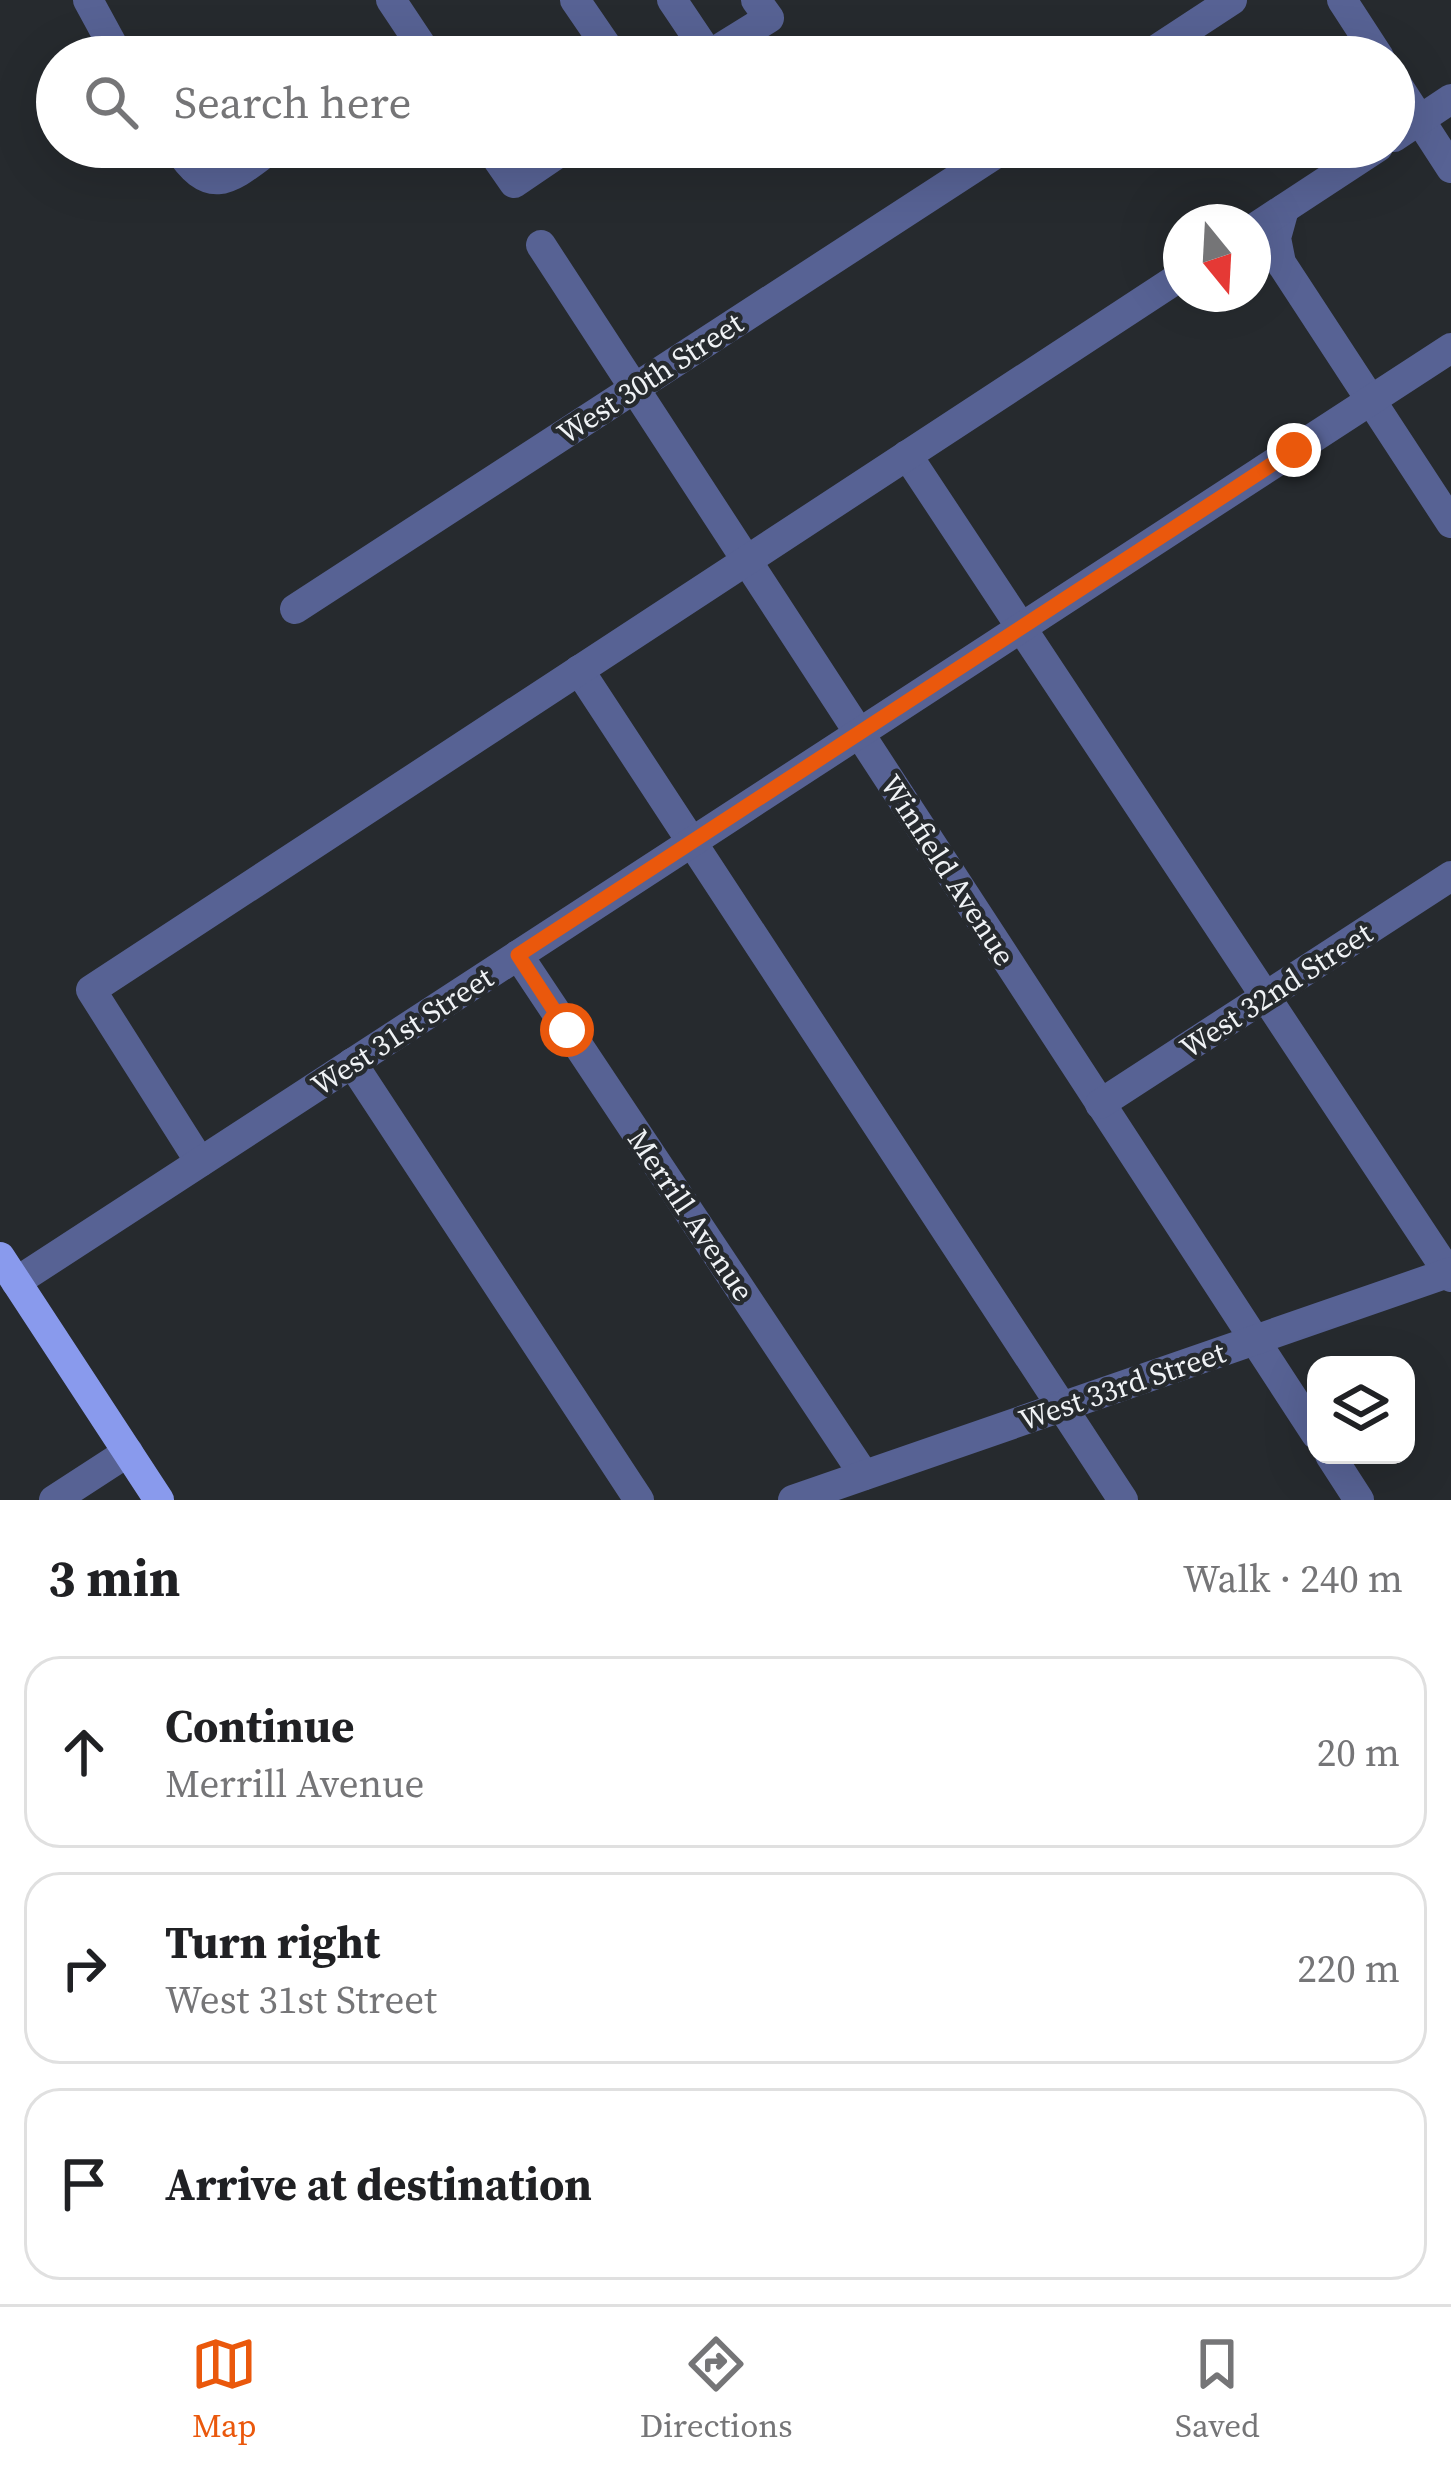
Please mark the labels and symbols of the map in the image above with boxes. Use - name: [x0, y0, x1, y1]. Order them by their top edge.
- north arrow: [1163, 204, 1271, 312]
- street label: West 30th Street: [549, 302, 751, 454]
- route end: [1267, 423, 1321, 477]
- street label: Winfield Avenue: [871, 767, 1025, 973]
- street label: West 32nd Street: [1172, 912, 1380, 1068]
- street label: West 31st Street: [303, 957, 501, 1105]
- route start: [540, 1003, 594, 1057]
- street label: Merrill Avenue: [618, 1121, 764, 1309]
- street label: West 33rd Street: [1013, 1331, 1231, 1441]

